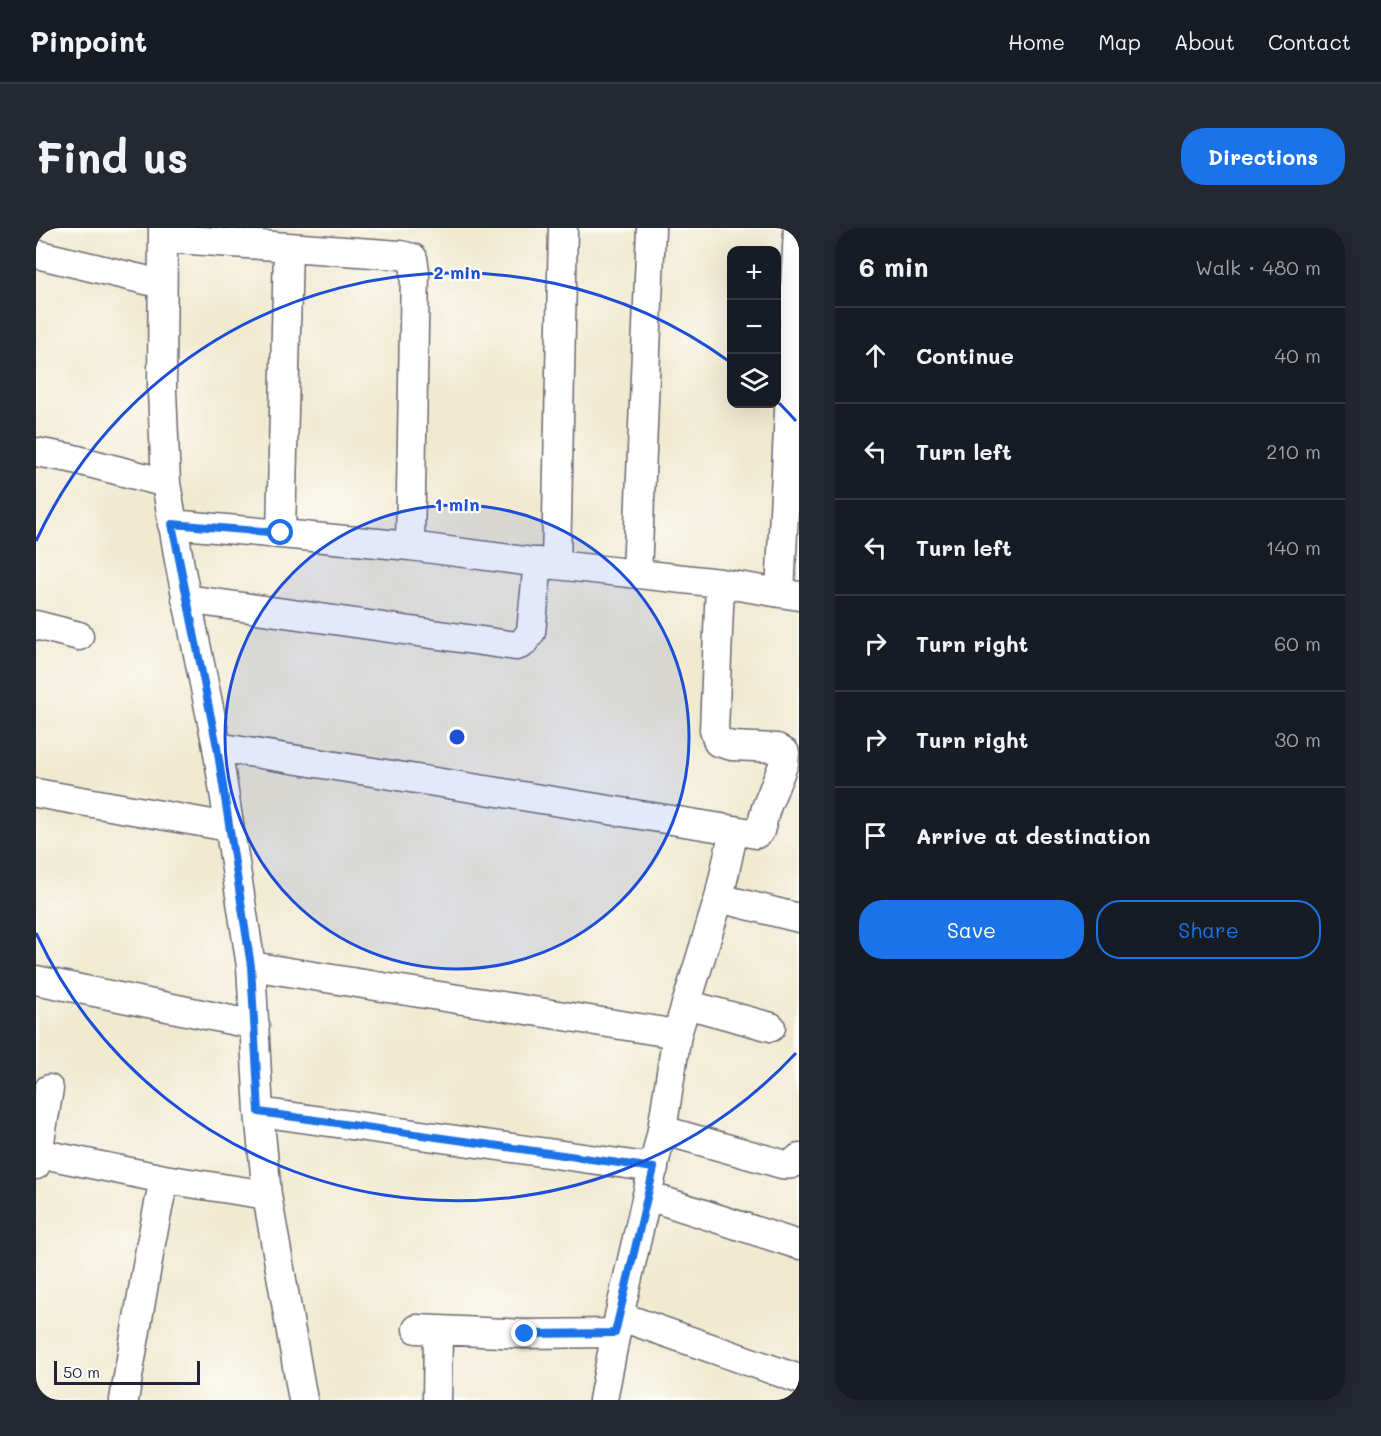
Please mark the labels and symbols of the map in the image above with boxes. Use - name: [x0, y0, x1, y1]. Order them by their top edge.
- text: 2 min: [433, 260, 481, 284]
- text: 1 min: [434, 492, 480, 516]
- route start: [267, 519, 293, 545]
- centre of rings: [447, 727, 467, 747]
- route end: [511, 1320, 537, 1346]
- scale bar: [54, 1358, 200, 1386]

